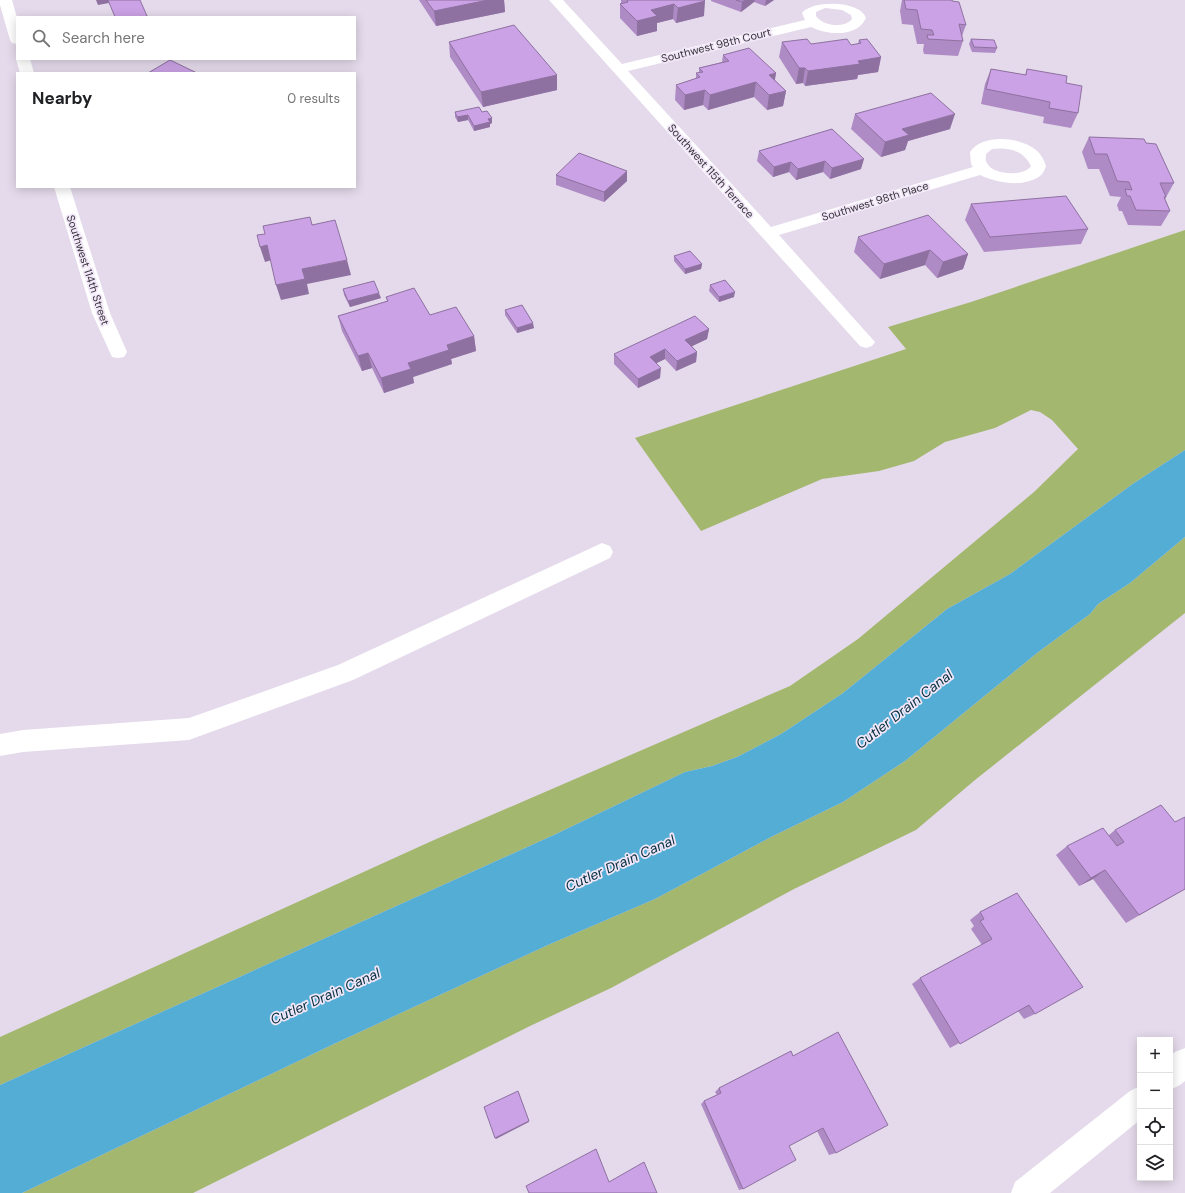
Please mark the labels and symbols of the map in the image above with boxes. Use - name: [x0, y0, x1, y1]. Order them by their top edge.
- street label: Southwest 98th Court: [660, 25, 772, 65]
- street label: Southwest 115th Terrace: [665, 121, 757, 221]
- street label: Southwest 98th Place: [820, 178, 930, 224]
- street label: Southwest 114th Street: [64, 213, 112, 327]
- water label: Cutler Drain Canal: [852, 665, 957, 753]
- water label: Cutler Drain Canal: [562, 830, 679, 895]
- water label: Cutler Drain Canal: [267, 963, 384, 1028]

